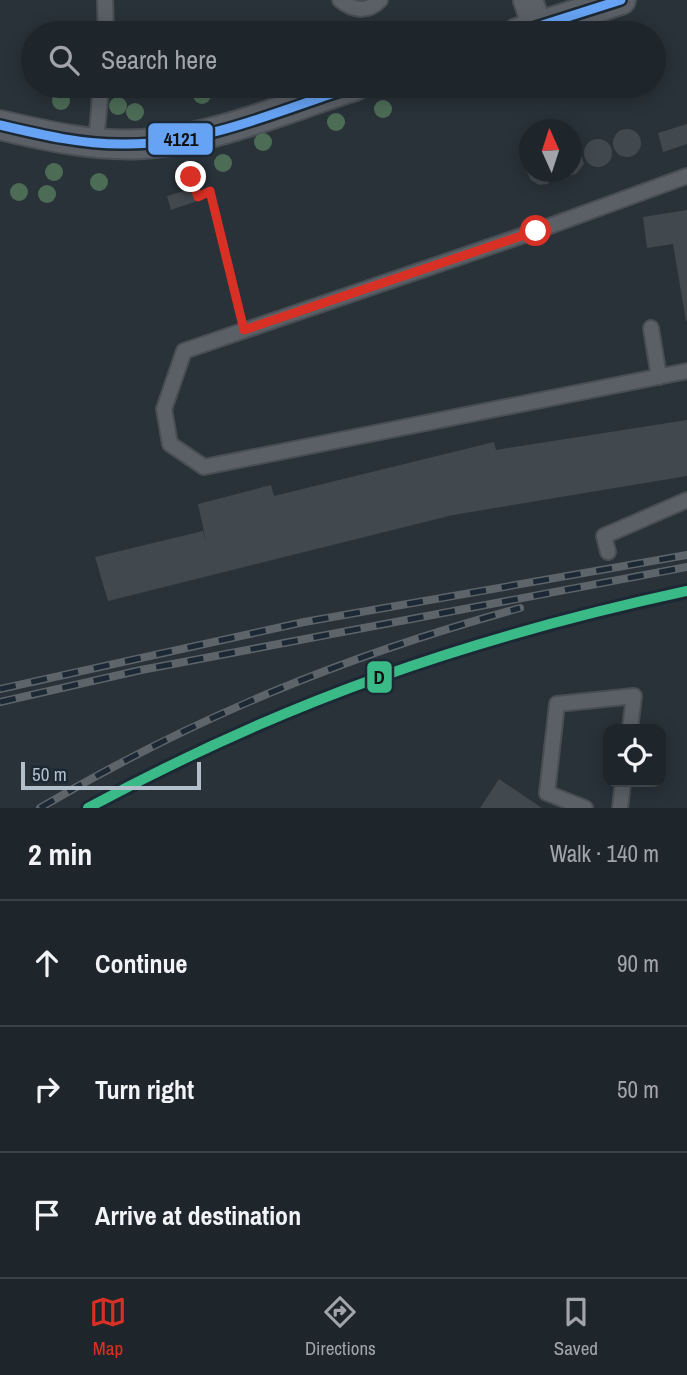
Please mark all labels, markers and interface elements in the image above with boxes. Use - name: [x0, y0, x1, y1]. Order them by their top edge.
- search box: [21, 21, 666, 98]
- icon: search: [45, 41, 83, 79]
- text: Search here: [101, 42, 217, 77]
- north arrow: [519, 119, 582, 182]
- line badge: 4121: [147, 122, 214, 156]
- text: 4121: [164, 126, 199, 152]
- route end: [175, 161, 206, 192]
- route start: [520, 215, 551, 246]
- line badge: D: [366, 660, 393, 694]
- text: D: [373, 664, 385, 690]
- map controls: [603, 724, 666, 787]
- button: locate: [603, 724, 666, 787]
- scale bar: [21, 759, 201, 791]
- text: 50 m: [32, 761, 67, 787]
- text: 2 min: [28, 834, 92, 874]
- text: Walk · 140 m: [550, 838, 659, 869]
- icon: ahead: [28, 944, 66, 982]
- text: Continue: [95, 946, 187, 981]
- text: 90 m: [617, 948, 659, 979]
- icon: right: [28, 1070, 66, 1108]
- text: Turn right: [95, 1072, 194, 1107]
- text: 50 m: [617, 1074, 659, 1105]
- icon: arrive: [28, 1196, 66, 1234]
- text: Arrive at destination: [95, 1198, 301, 1233]
- tab: Map: [89, 1293, 127, 1361]
- tab: Directions: [305, 1293, 376, 1361]
- tab: Saved: [554, 1293, 598, 1361]

